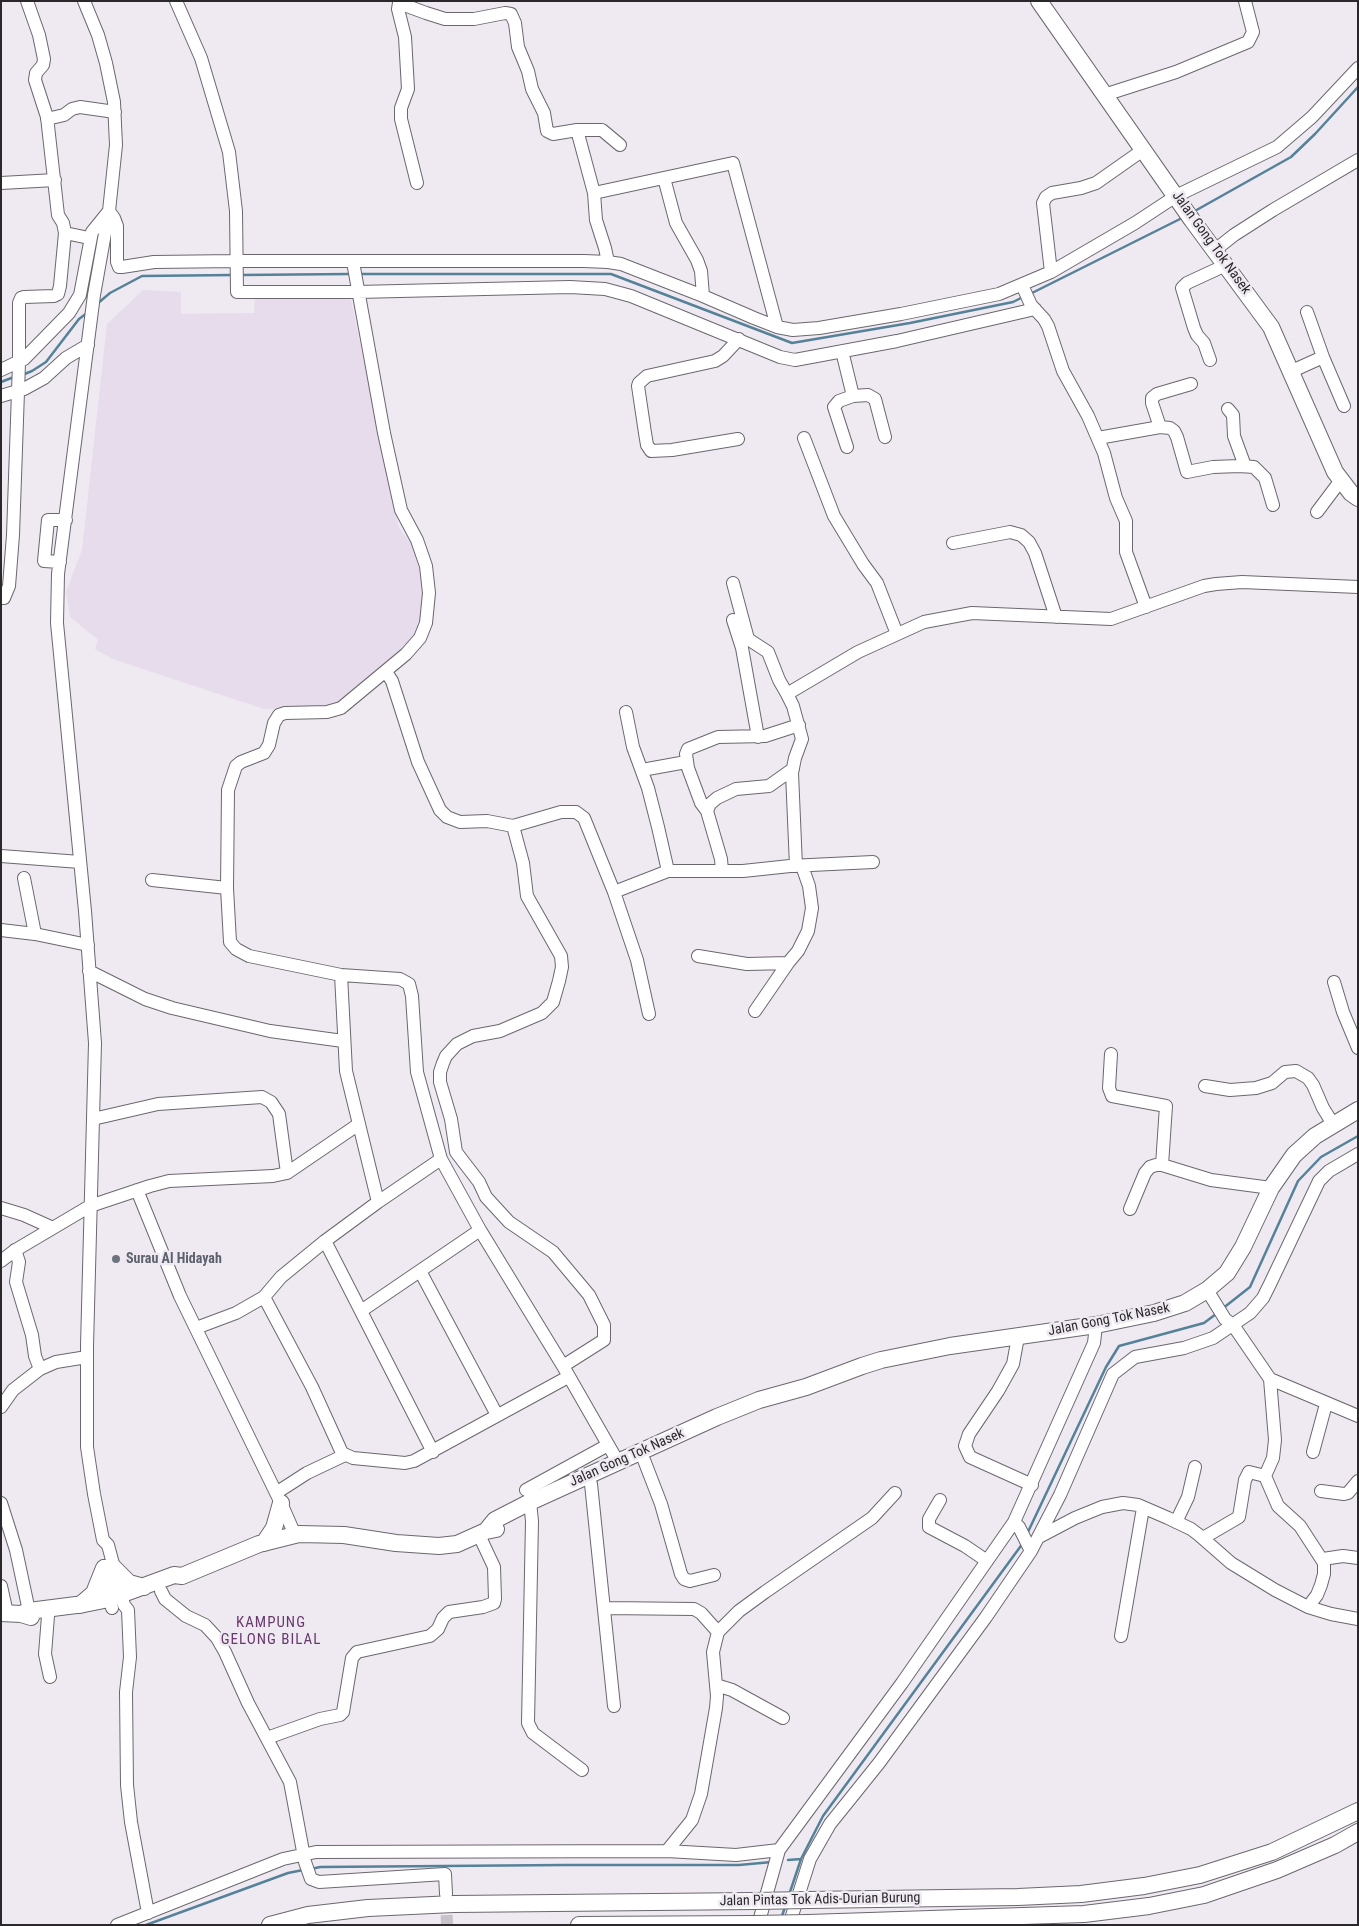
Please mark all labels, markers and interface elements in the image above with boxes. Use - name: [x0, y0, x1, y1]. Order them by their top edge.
- street label: Jalan Gong Tok Nasek: [1168, 188, 1254, 298]
- place label: Surau Al Hidayah: [126, 1251, 222, 1267]
- marker: Surau Al Hidayah: [110, 1253, 122, 1265]
- street label: Jalan Gong Tok Nasek: [1047, 1300, 1171, 1340]
- street label: Jalan Gong Tok Nasek: [567, 1425, 687, 1491]
- district label: KAMPUNG GELONG BILAL: [219, 1614, 323, 1649]
- street label: Jalan Pintas Tok Adis-Durian Burung: [719, 1890, 921, 1910]

